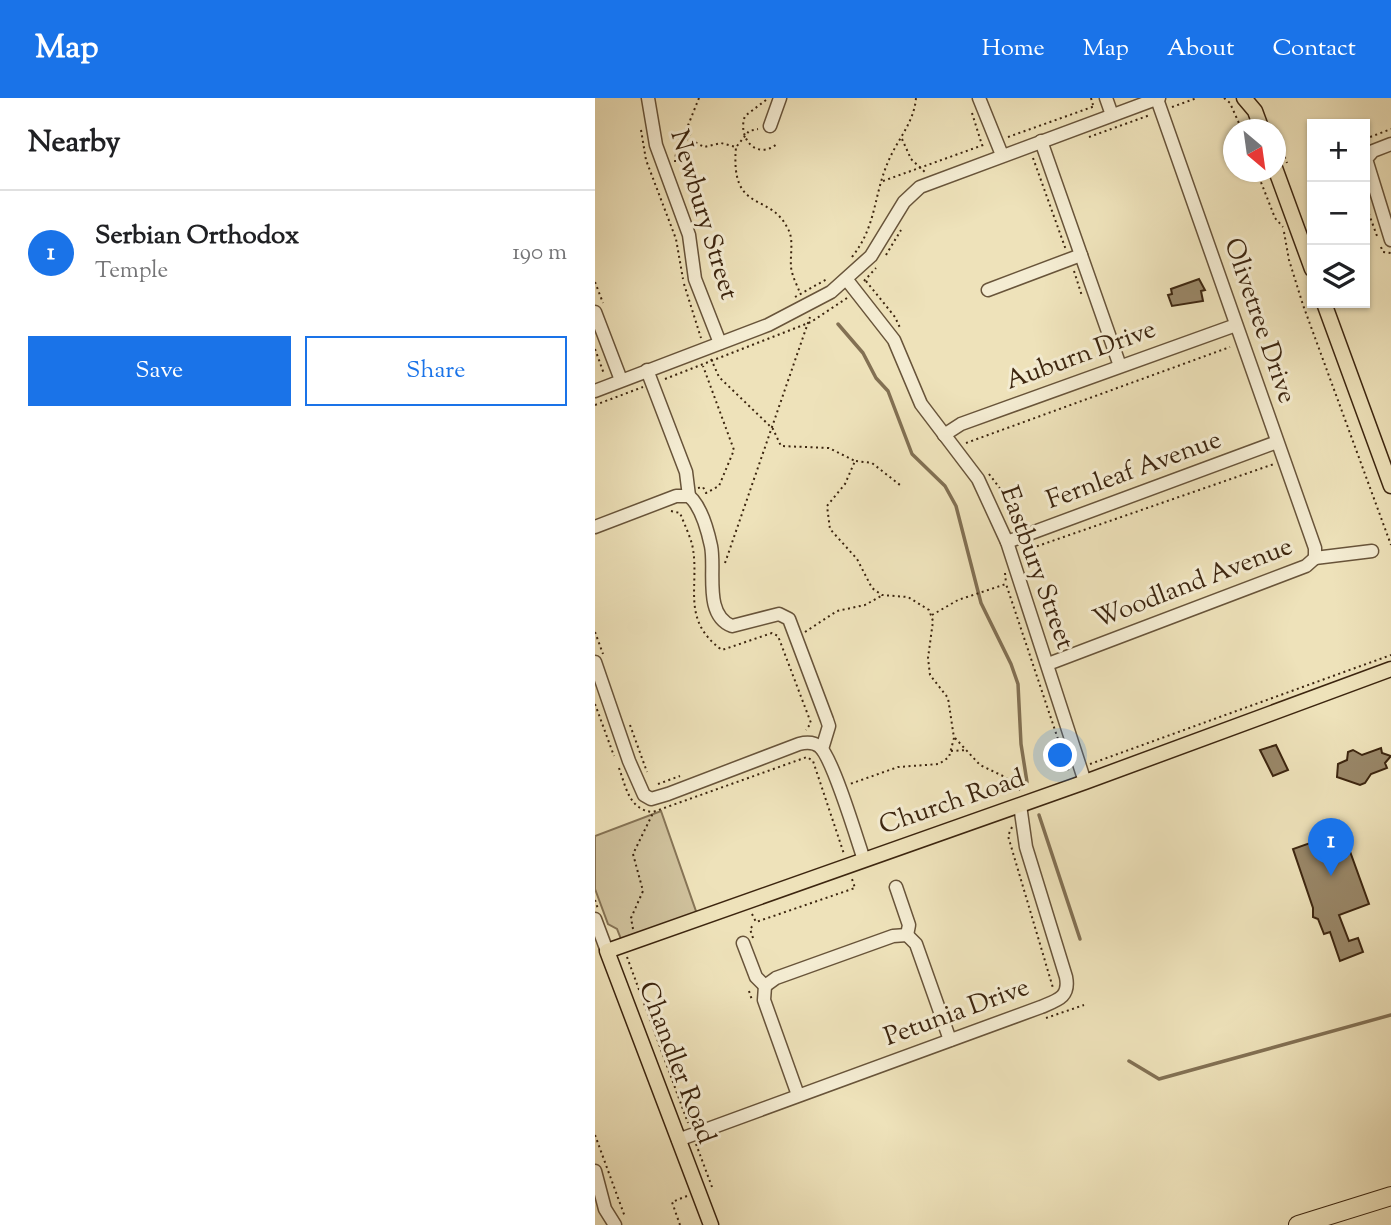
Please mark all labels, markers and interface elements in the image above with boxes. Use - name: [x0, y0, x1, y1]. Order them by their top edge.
- text: Map: [35, 25, 99, 73]
- text: Home: [982, 32, 1045, 66]
- text: Map: [1083, 32, 1129, 66]
- text: About: [1167, 32, 1234, 66]
- text: Contact: [1272, 32, 1356, 66]
- north arrow: [1223, 119, 1286, 182]
- map controls: [1307, 119, 1370, 308]
- button: +: [1307, 119, 1370, 182]
- text: Nearby: [28, 122, 120, 165]
- street label: Newbury Street: [660, 125, 746, 305]
- button: −: [1307, 182, 1370, 245]
- text: Serbian Orthodox: [95, 218, 299, 255]
- street label: Olivetree Drive: [1213, 233, 1305, 409]
- text: 1: [47, 237, 55, 270]
- text: 190 m: [512, 237, 567, 270]
- button: layers: [1307, 245, 1370, 308]
- text: Temple: [95, 255, 168, 288]
- street label: Auburn Drive: [1001, 312, 1161, 400]
- button: Save: [28, 336, 291, 406]
- button: Share: [305, 336, 567, 406]
- street label: Fernleaf Avenue: [1041, 422, 1227, 520]
- street label: Eastbury Street: [989, 481, 1083, 655]
- street label: Woodland Avenue: [1088, 529, 1298, 639]
- your location: [1043, 738, 1077, 772]
- street label: Church Road: [874, 761, 1030, 845]
- pin: 1: [1308, 818, 1354, 876]
- street label: Petunia Drive: [879, 970, 1035, 1056]
- street label: Chandler Road: [628, 977, 724, 1150]

